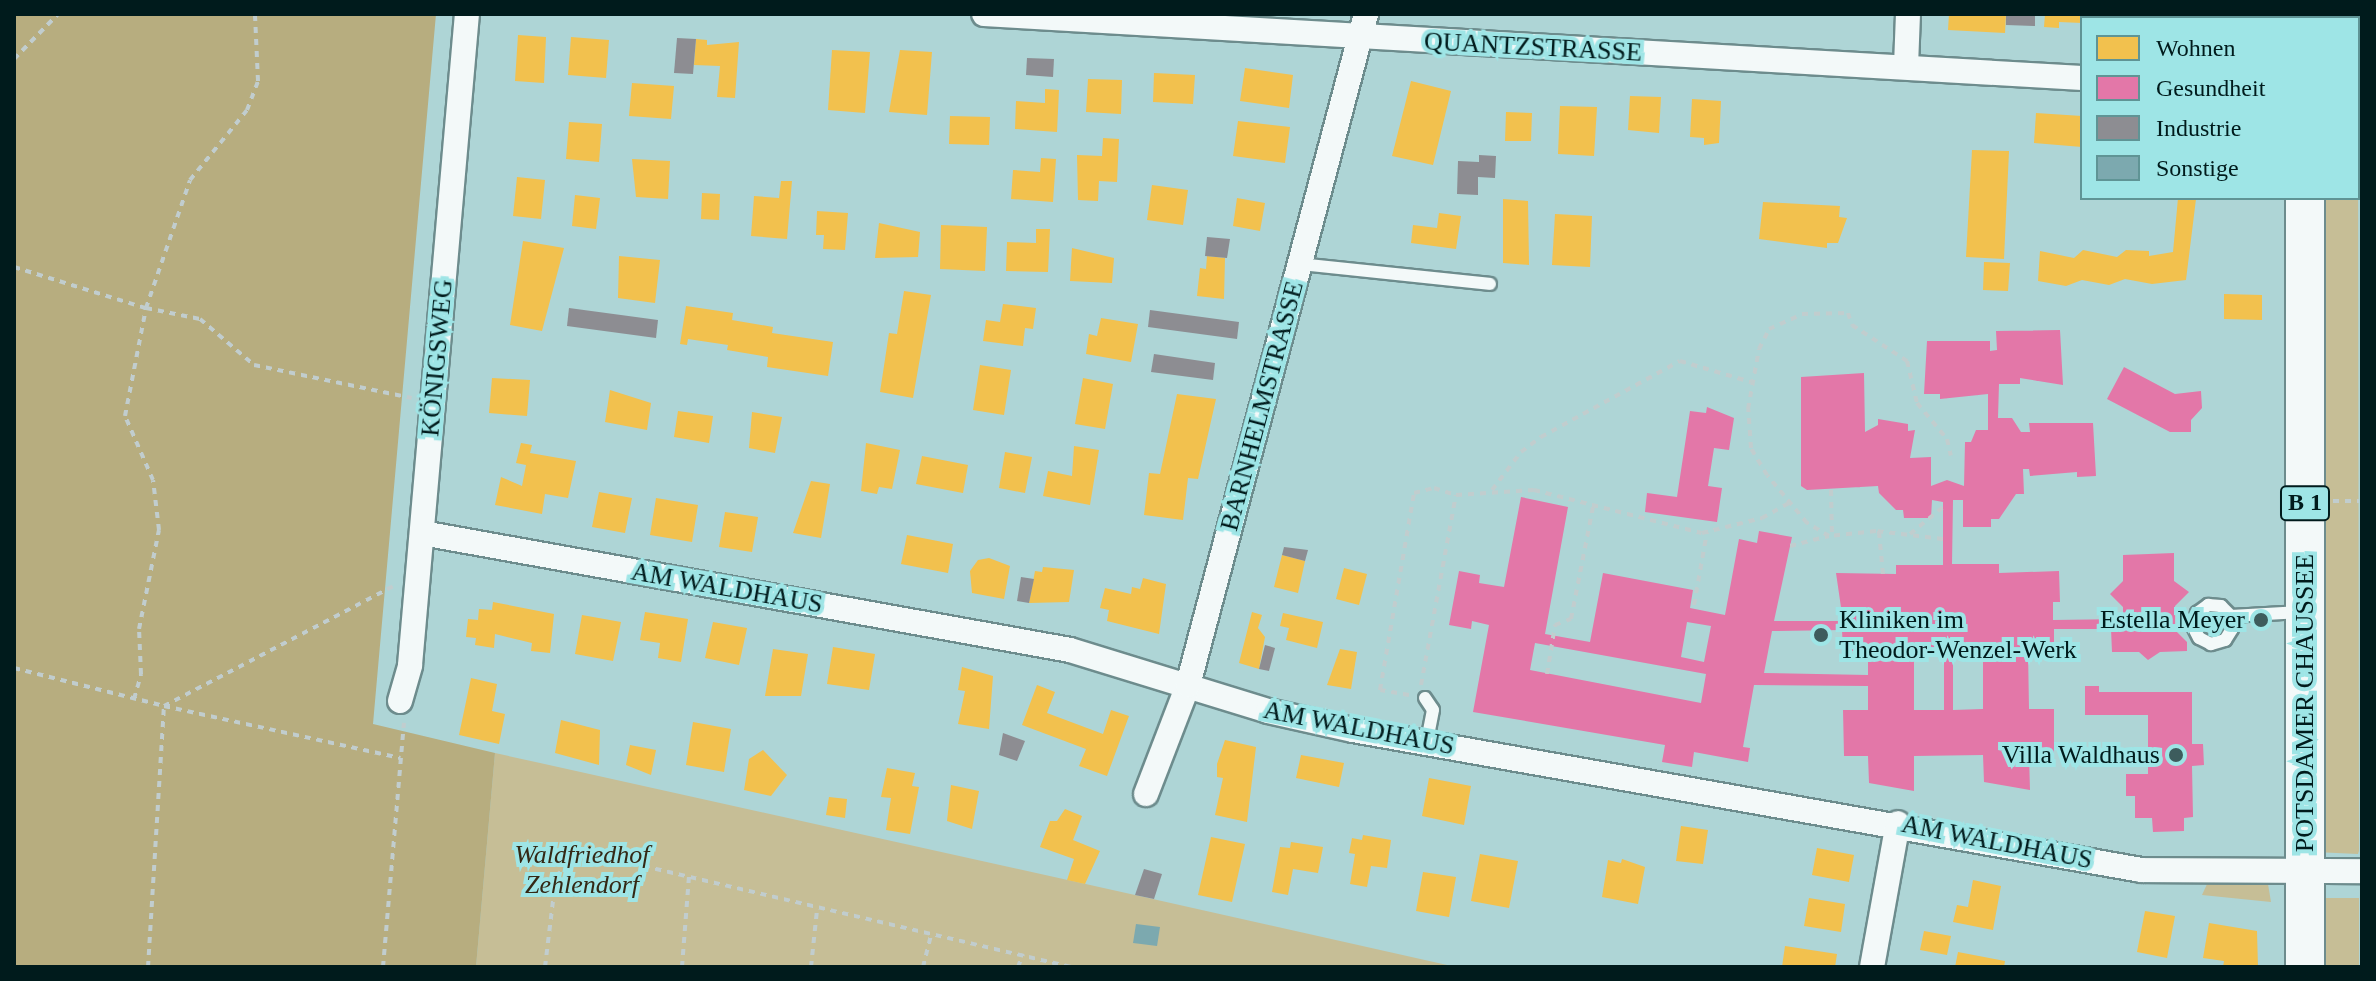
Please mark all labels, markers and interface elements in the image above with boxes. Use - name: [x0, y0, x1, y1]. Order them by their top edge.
- legend: [2080, 16, 2360, 200]
- street label: QUANTZSTRASSE: [1423, 26, 1643, 68]
- text: Wohnen: [2156, 35, 2235, 61]
- text: Gesundheit: [2156, 75, 2265, 101]
- text: Industrie: [2156, 115, 2241, 141]
- text: Sonstige: [2156, 155, 2239, 181]
- street label: KÖNIGSWEG: [415, 278, 459, 438]
- street label: BARNHELMSTRASSE: [1214, 278, 1310, 534]
- road number: B 1: [2279, 483, 2331, 523]
- street label: POTSDAMER CHAUSSEE: [2289, 554, 2321, 852]
- street label: AM WALDHAUS: [629, 556, 825, 620]
- place label: Kliniken im Theodor-Wenzel-Werk: [1839, 604, 2077, 666]
- place label: Estella Meyer: [2100, 604, 2245, 636]
- marker: Estella Meyer: [2252, 611, 2270, 629]
- marker: Kliniken im Theodor-Wenzel-Werk: [1810, 624, 1832, 646]
- street label: AM WALDHAUS: [1261, 694, 1457, 762]
- place label: Villa Waldhaus: [2001, 739, 2160, 771]
- marker: Villa Waldhaus: [2167, 746, 2185, 764]
- street label: AM WALDHAUS: [1899, 808, 2095, 876]
- park label: Waldfriedhof Zehlendorf: [515, 839, 649, 900]

